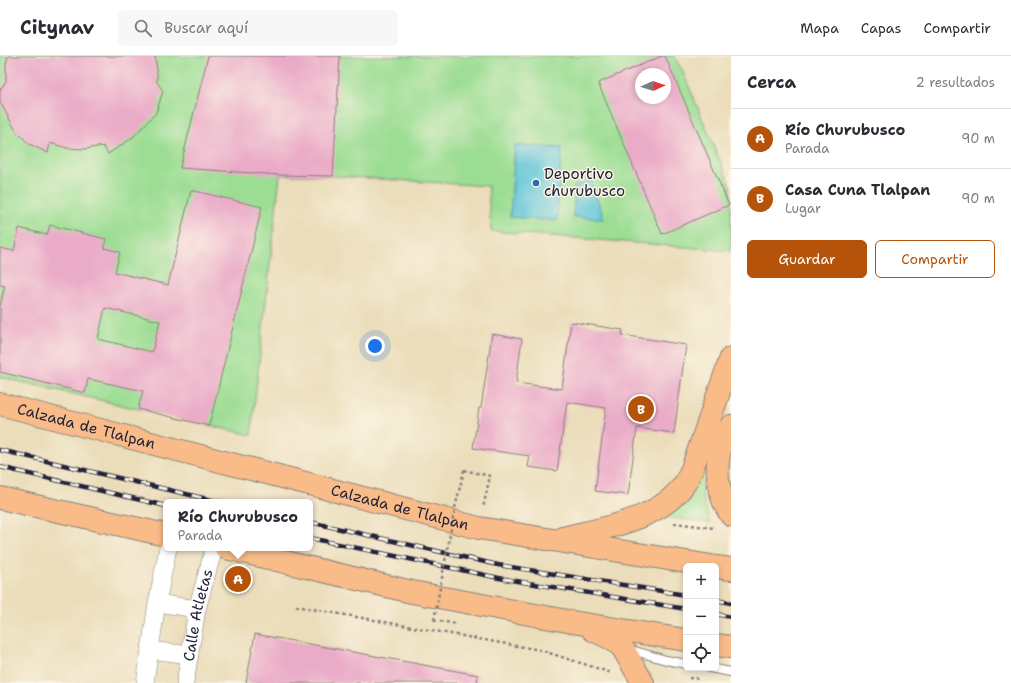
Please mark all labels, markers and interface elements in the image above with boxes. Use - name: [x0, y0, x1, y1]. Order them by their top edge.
- search box: [118, 10, 398, 46]
- text: Citynav: [20, 15, 94, 40]
- icon: search: [132, 17, 154, 39]
- text: Buscar aquí: [164, 18, 248, 38]
- text: Mapa: [800, 19, 839, 37]
- text: Capas: [861, 19, 902, 37]
- text: Compartir: [924, 19, 991, 37]
- north arrow: [635, 68, 671, 104]
- text: Cerca: [747, 71, 796, 93]
- text: 2 resultados: [916, 74, 995, 91]
- text: Río Churubusco: [785, 120, 905, 140]
- text: A: [755, 130, 765, 147]
- text: 90 m: [961, 130, 995, 147]
- text: Parada: [785, 140, 829, 157]
- place label: Deportivo churubusco: [544, 164, 625, 201]
- marker: Deportivo churubusco: [531, 178, 541, 188]
- text: Casa Cuna Tlalpan: [785, 180, 930, 200]
- text: B: [756, 190, 764, 207]
- text: 90 m: [961, 190, 995, 207]
- text: Lugar: [785, 200, 821, 217]
- button: Guardar: [747, 240, 867, 278]
- button: Compartir: [875, 240, 995, 278]
- your location: [365, 336, 385, 356]
- pin: B: [628, 394, 654, 424]
- street label: Calzada de Tlalpan: [15, 399, 157, 454]
- street label: Calzada de Tlalpan: [329, 480, 471, 535]
- popup: [163, 499, 313, 551]
- text: Río Churubusco: [178, 507, 298, 527]
- text: Parada: [178, 527, 222, 544]
- map controls: [683, 563, 719, 671]
- button: +: [683, 563, 719, 599]
- pin: A: [225, 564, 251, 594]
- street label: Calle Atletas: [179, 567, 218, 663]
- button: −: [683, 599, 719, 635]
- button: locate: [683, 635, 719, 671]

